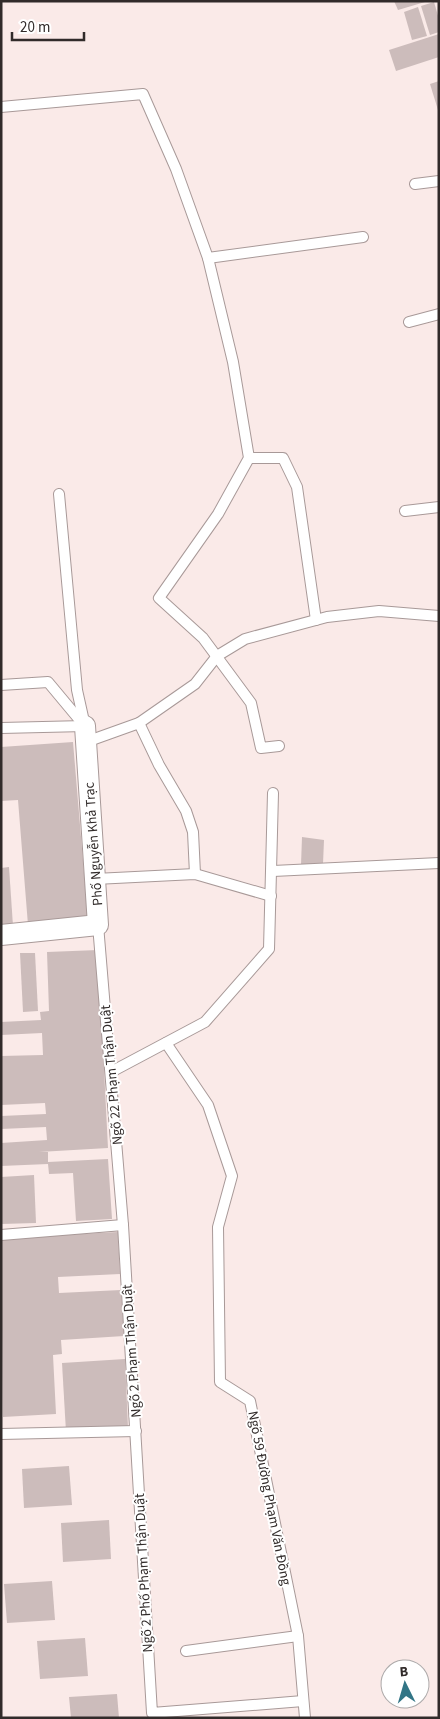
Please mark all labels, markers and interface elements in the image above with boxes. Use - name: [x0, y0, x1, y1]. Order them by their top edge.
- scale bar: [12, 10, 85, 42]
- text: 20 m: [20, 17, 50, 38]
- street label: Phố Nguyễn Khả Trạc: [80, 781, 108, 906]
- street label: Ngõ 22 Phạm Thận Duật: [96, 1004, 128, 1146]
- street label: Ngõ 2 Phạm Thận Duật: [117, 1283, 147, 1418]
- street label: Ngõ 59 Đường Phạm Văn Đồng: [242, 1409, 296, 1587]
- street label: Ngõ 2 Phố Phạm Thận Duật: [130, 1493, 158, 1653]
- north arrow: [380, 1659, 430, 1709]
- text: B: [399, 1662, 410, 1682]

